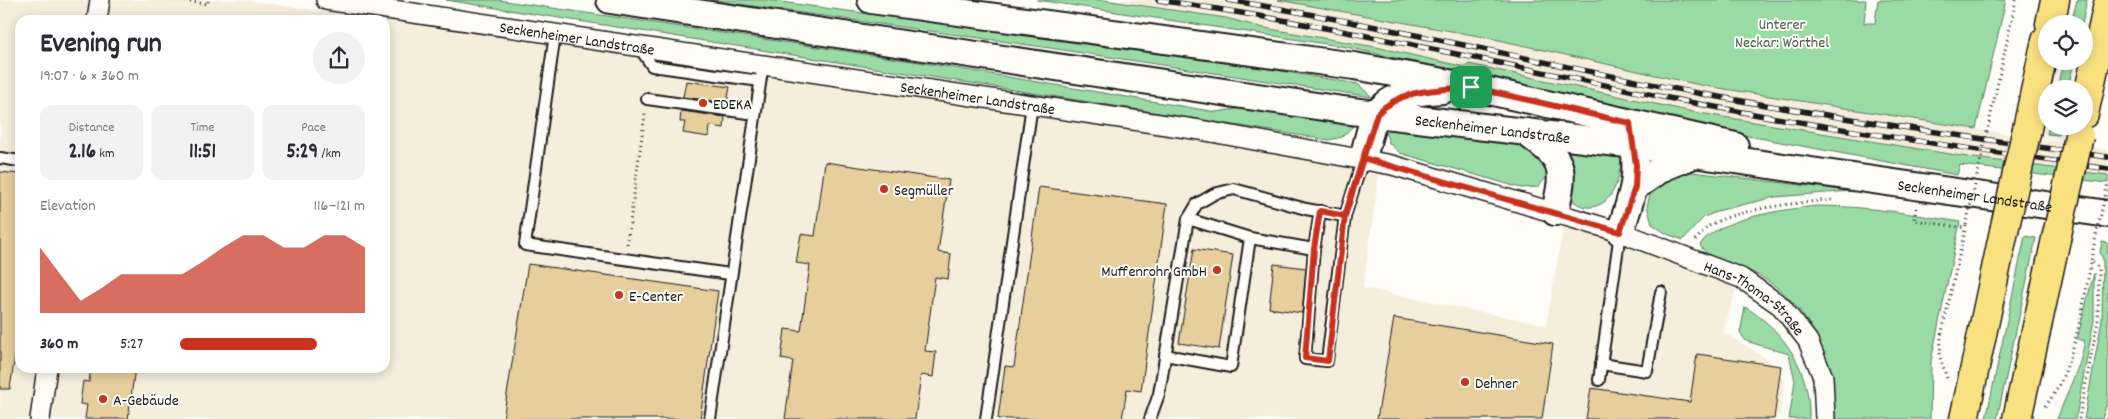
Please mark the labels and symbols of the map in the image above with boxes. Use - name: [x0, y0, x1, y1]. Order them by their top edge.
- park label: Unterer Neckar: Wörthel: [1735, 14, 1829, 55]
- street label: Seckenheimer Landstraße: [498, 17, 656, 63]
- pin: [1450, 66, 1492, 108]
- street label: Seckenheimer Landstraße: [898, 77, 1056, 122]
- place label: EDEKA: [713, 94, 752, 117]
- marker: EDEKA: [697, 97, 709, 109]
- street label: Seckenheimer Landstraße: [1413, 110, 1571, 151]
- street label: Seckenheimer Landstraße: [1896, 175, 2054, 220]
- place label: Segmüller: [894, 180, 954, 203]
- marker: Segmüller: [878, 183, 890, 195]
- street label: Hans-Thoma-Straße: [1700, 256, 1809, 341]
- place label: Muffenrohr GmbH: [1101, 261, 1207, 284]
- marker: Muffenrohr GmbH: [1211, 264, 1223, 276]
- place label: E-Center: [629, 286, 683, 309]
- marker: E-Center: [613, 289, 625, 301]
- place label: Dehner: [1475, 373, 1518, 396]
- marker: Dehner: [1459, 376, 1471, 388]
- place label: A-Gebäude: [113, 390, 179, 413]
- marker: A-Gebäude: [97, 393, 109, 405]

